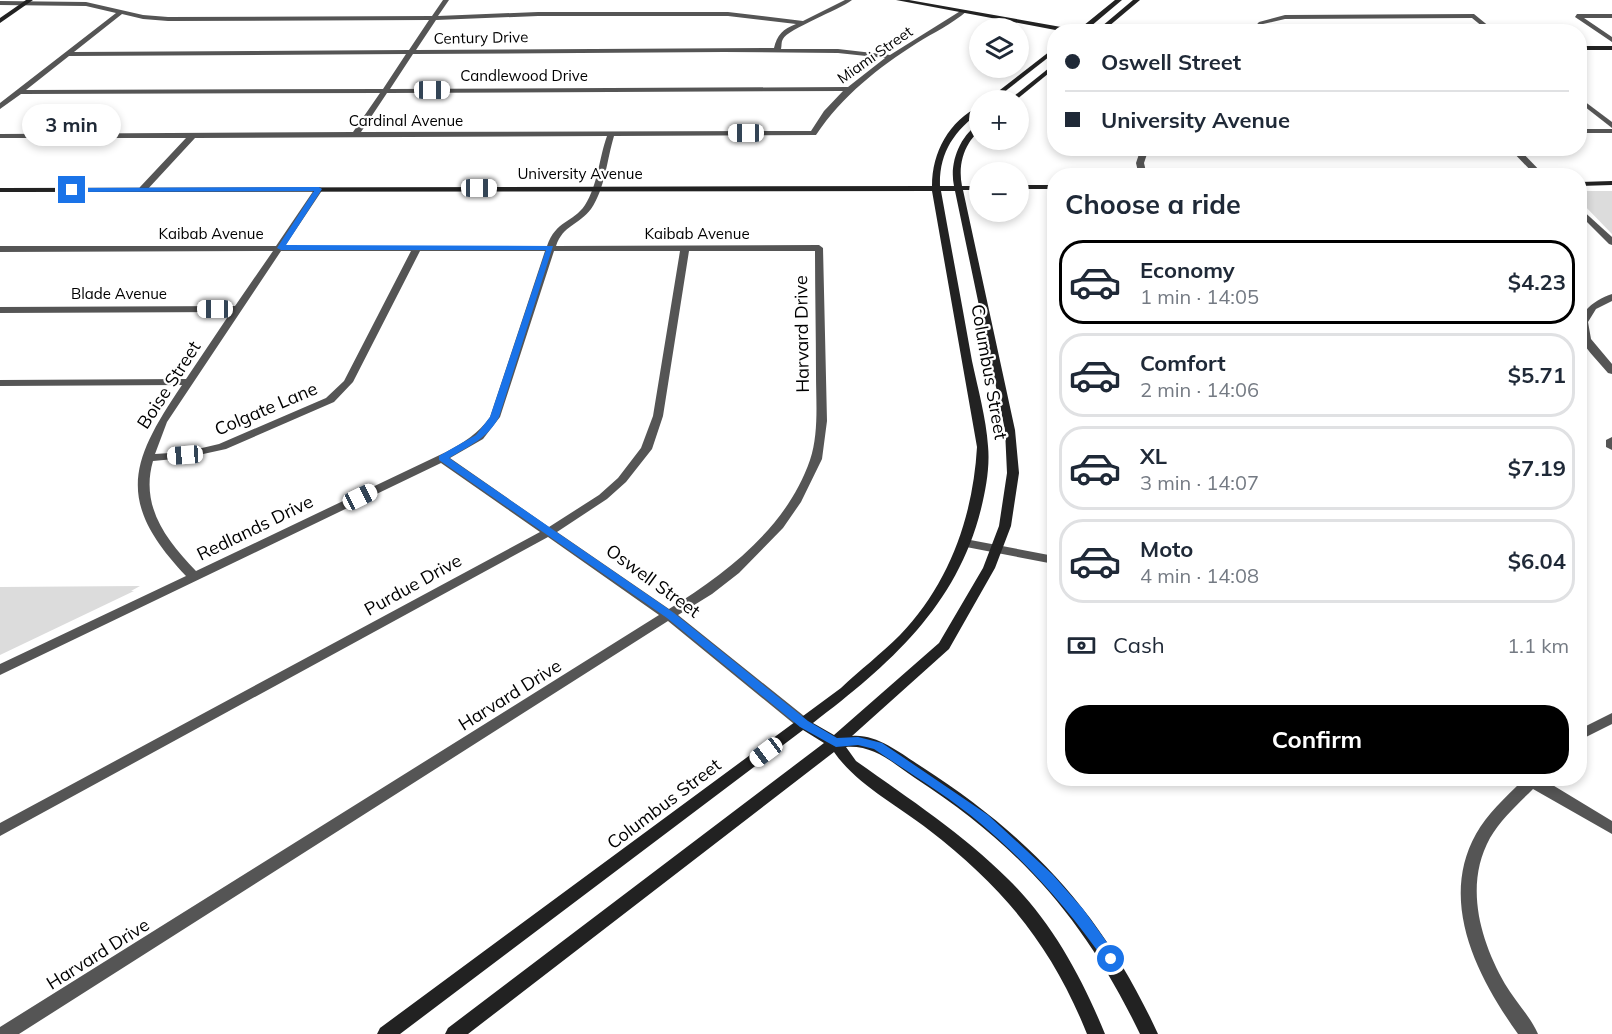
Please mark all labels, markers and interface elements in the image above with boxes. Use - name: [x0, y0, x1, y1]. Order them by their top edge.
- map controls: [969, 18, 1029, 222]
- button: layers: [969, 18, 1029, 78]
- street label: Miami Street: [833, 22, 916, 87]
- street label: Century Drive: [434, 27, 528, 48]
- text: Oswell Street: [1101, 48, 1241, 76]
- street label: Candlewood Drive: [460, 66, 588, 85]
- car: [414, 81, 450, 99]
- button: +: [969, 90, 1029, 150]
- callout: 3 min: [22, 103, 122, 145]
- text: University Avenue: [1101, 106, 1290, 134]
- street label: Cardinal Avenue: [349, 111, 463, 130]
- text: 3 min: [45, 112, 98, 137]
- car: [728, 124, 764, 142]
- button: −: [969, 162, 1029, 222]
- street label: University Avenue: [517, 164, 643, 183]
- route end: [58, 176, 85, 203]
- car: [461, 179, 497, 197]
- text: Choose a ride: [1065, 187, 1241, 221]
- street label: Kaibab Avenue: [158, 224, 264, 243]
- street label: Kaibab Avenue: [644, 224, 750, 243]
- icon: car: [1068, 255, 1122, 309]
- text: Economy: [1140, 256, 1235, 284]
- text: $4.23: [1508, 268, 1566, 296]
- street label: Harvard Drive: [789, 275, 814, 393]
- street label: Blade Avenue: [71, 284, 167, 303]
- text: 1 min · 14:05: [1140, 284, 1259, 309]
- car: [197, 300, 233, 318]
- street label: Columbus Street: [966, 302, 1013, 441]
- street label: Boise Street: [132, 337, 205, 433]
- icon: car: [1068, 348, 1122, 402]
- text: Comfort: [1140, 349, 1226, 377]
- text: $5.71: [1508, 361, 1566, 389]
- street label: Colgate Lane: [211, 377, 321, 441]
- text: 2 min · 14:06: [1140, 377, 1259, 402]
- icon: car: [1068, 441, 1122, 495]
- text: XL: [1140, 442, 1167, 470]
- car: [166, 445, 204, 465]
- text: $7.19: [1508, 454, 1566, 482]
- text: 3 min · 14:07: [1140, 470, 1259, 495]
- car: [340, 481, 380, 513]
- street label: Redlands Drive: [193, 490, 317, 566]
- icon: car: [1068, 534, 1122, 588]
- text: Moto: [1140, 535, 1193, 563]
- street label: Oswell Street: [602, 539, 705, 623]
- text: $6.04: [1508, 547, 1566, 575]
- street label: Purdue Drive: [360, 548, 465, 621]
- text: 4 min · 14:08: [1140, 563, 1259, 588]
- icon: cash: [1065, 629, 1098, 662]
- text: Cash: [1113, 631, 1165, 659]
- text: 1.1 km: [1507, 633, 1569, 658]
- street label: Harvard Drive: [454, 654, 566, 735]
- button: Confirm: [1065, 705, 1569, 774]
- car: [746, 734, 786, 770]
- street label: Columbus Street: [602, 753, 725, 854]
- street label: Harvard Drive: [42, 913, 154, 994]
- route start: [1097, 945, 1124, 972]

